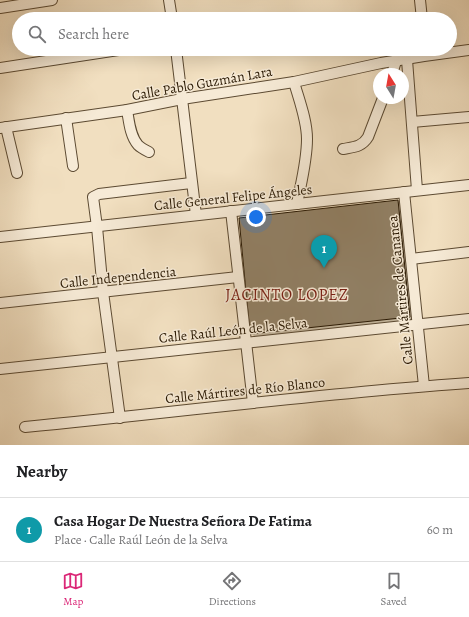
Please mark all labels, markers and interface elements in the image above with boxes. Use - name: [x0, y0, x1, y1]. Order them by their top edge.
- search box: [12, 12, 457, 56]
- icon: search: [26, 23, 48, 45]
- text: Search here: [58, 24, 129, 44]
- street label: Calle Pablo Guzmán Lara: [130, 62, 274, 105]
- north arrow: [373, 68, 409, 104]
- street label: Calle General Felipe Ángeles: [153, 180, 313, 215]
- your location: [246, 207, 266, 227]
- street label: Calle Mártires de Cananea: [383, 214, 418, 365]
- pin: 1: [311, 235, 337, 268]
- street label: Calle Independencia: [59, 262, 178, 293]
- district label: JACINTO LOPEZ: [225, 284, 349, 306]
- street label: Calle Raúl León de la Selva: [158, 313, 309, 348]
- street label: Calle Mártires de Río Blanco: [164, 373, 326, 408]
- text: Nearby: [16, 460, 67, 483]
- text: Casa Hogar De Nuestra Señora De Fatima: [54, 511, 312, 531]
- text: 1: [27, 521, 31, 538]
- text: 60 m: [427, 521, 453, 538]
- text: Place · Calle Raúl León de la Selva: [54, 531, 228, 548]
- tab: Map: [62, 570, 84, 609]
- tab: Directions: [209, 570, 256, 609]
- tab: Saved: [381, 570, 407, 609]

